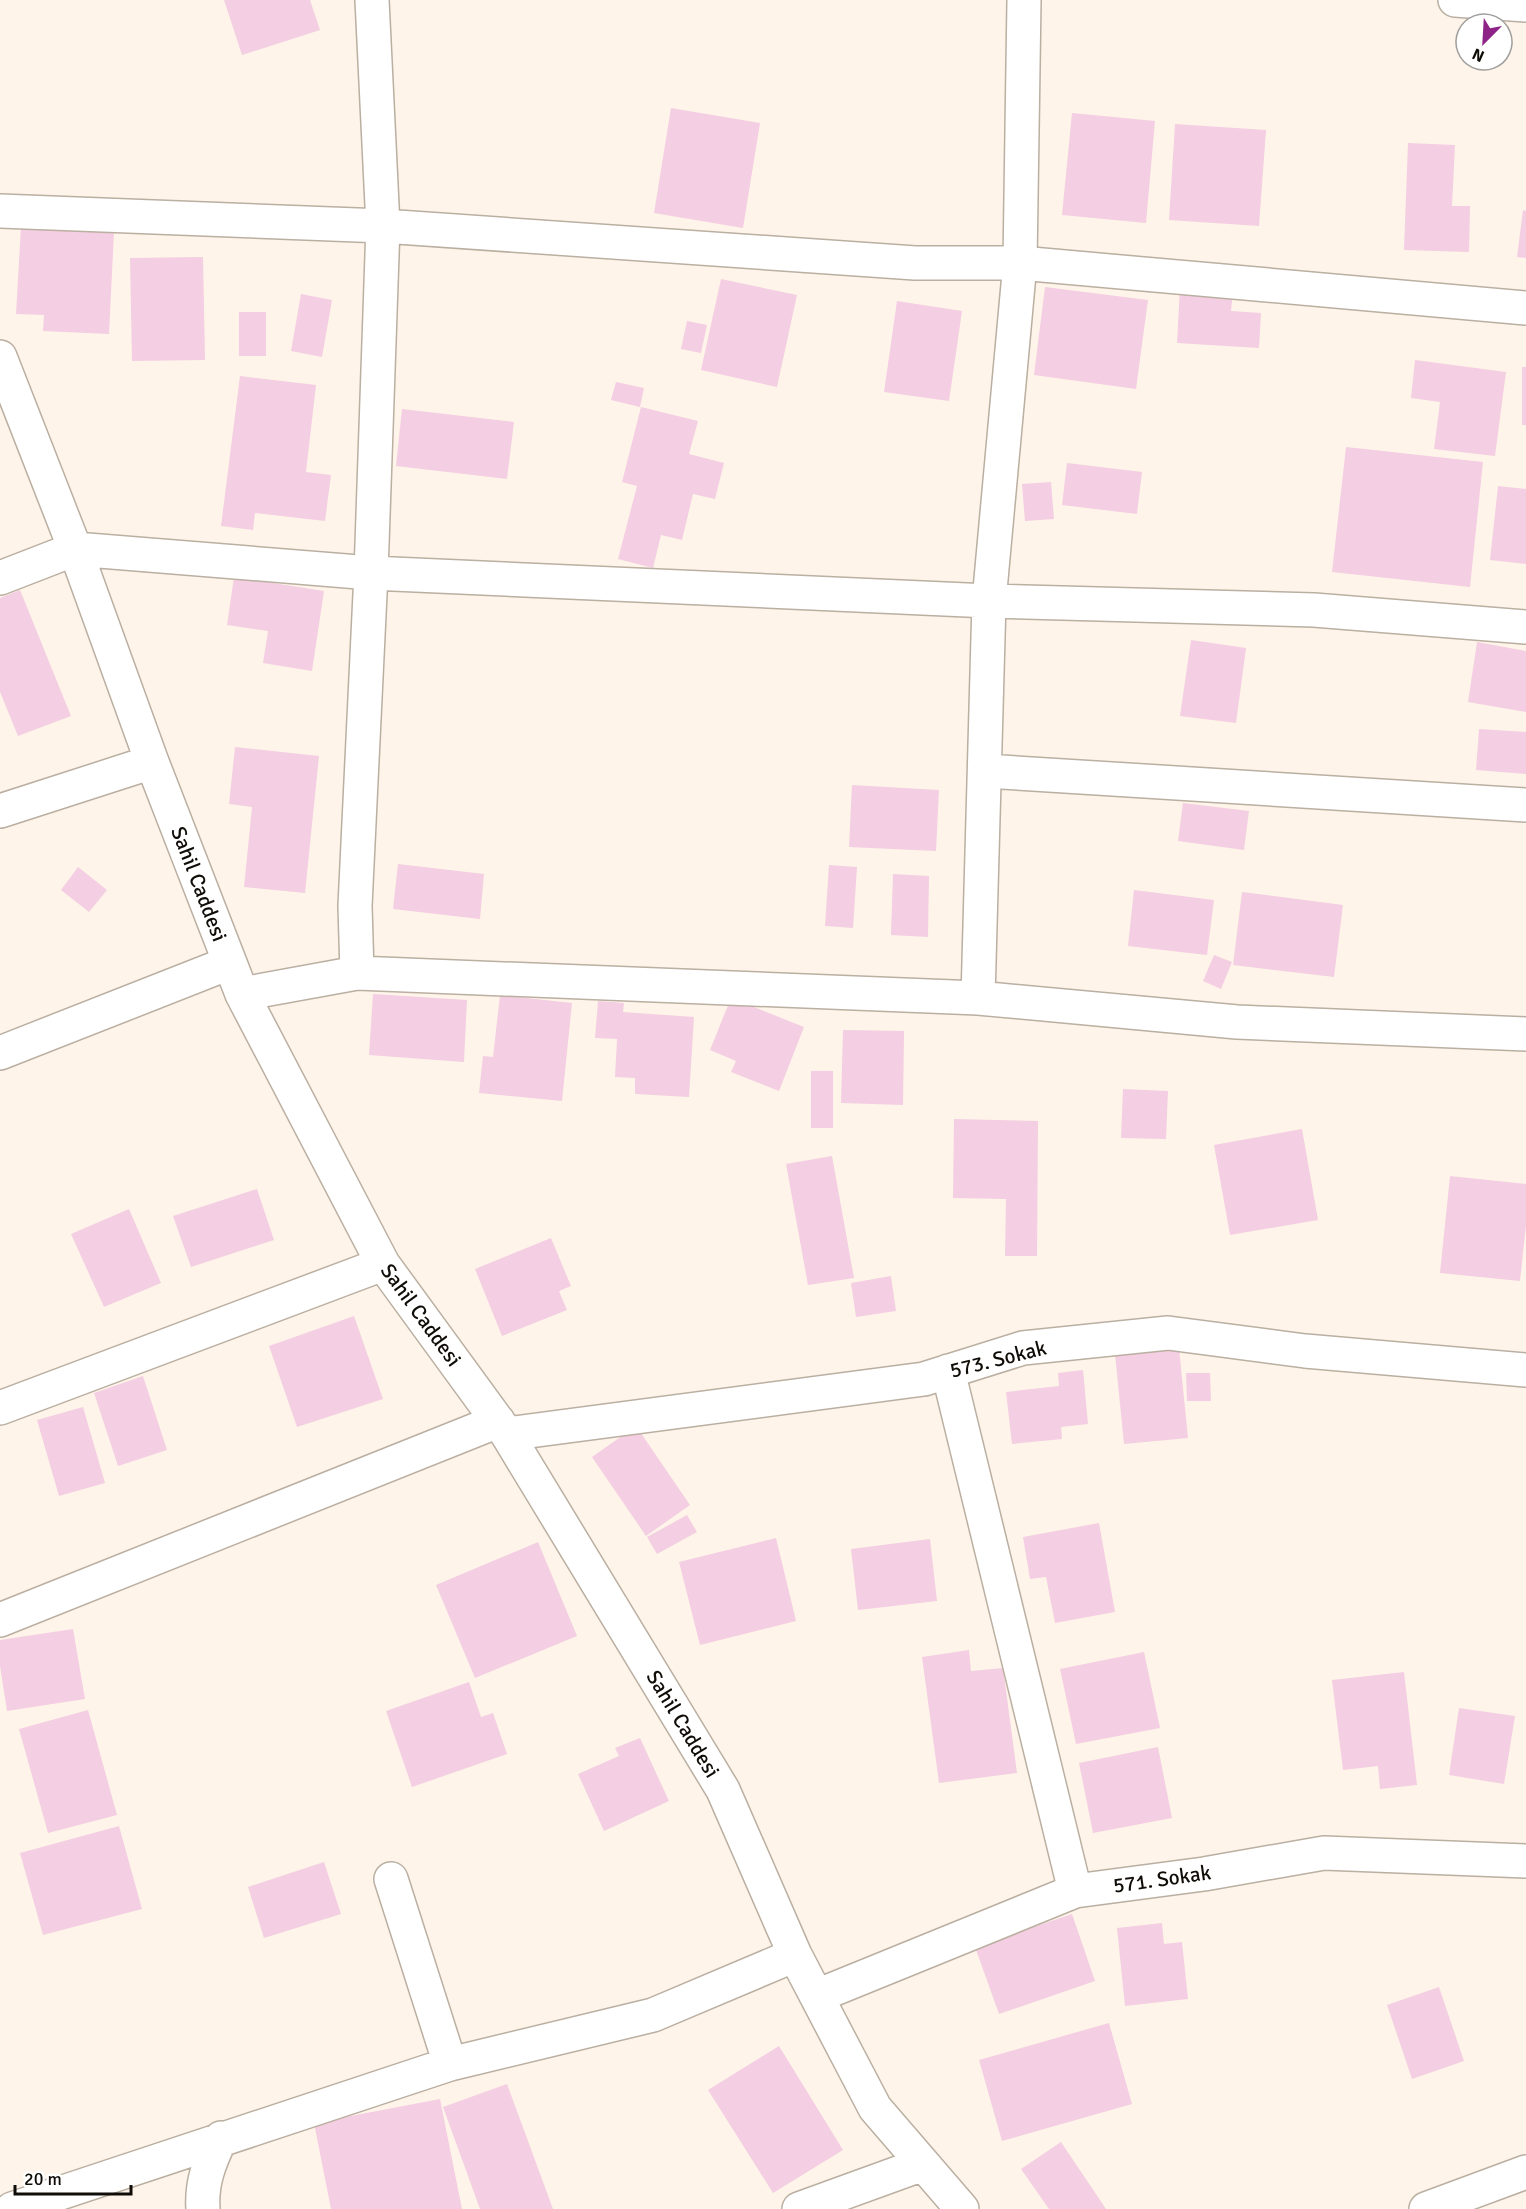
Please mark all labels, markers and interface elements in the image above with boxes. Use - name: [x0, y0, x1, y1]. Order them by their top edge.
- north arrow: [1454, 12, 1514, 72]
- text: N: [1469, 43, 1487, 66]
- street label: Sahil Caddesi: [165, 823, 233, 945]
- street label: Sahil Caddesi: [375, 1258, 467, 1372]
- street label: 573. Sokak: [947, 1334, 1049, 1384]
- street label: Sahil Caddesi: [641, 1665, 725, 1783]
- street label: 571. Sokak: [1111, 1859, 1213, 1899]
- scale bar: [15, 2158, 130, 2196]
- text: 20 m: [24, 2168, 62, 2190]

